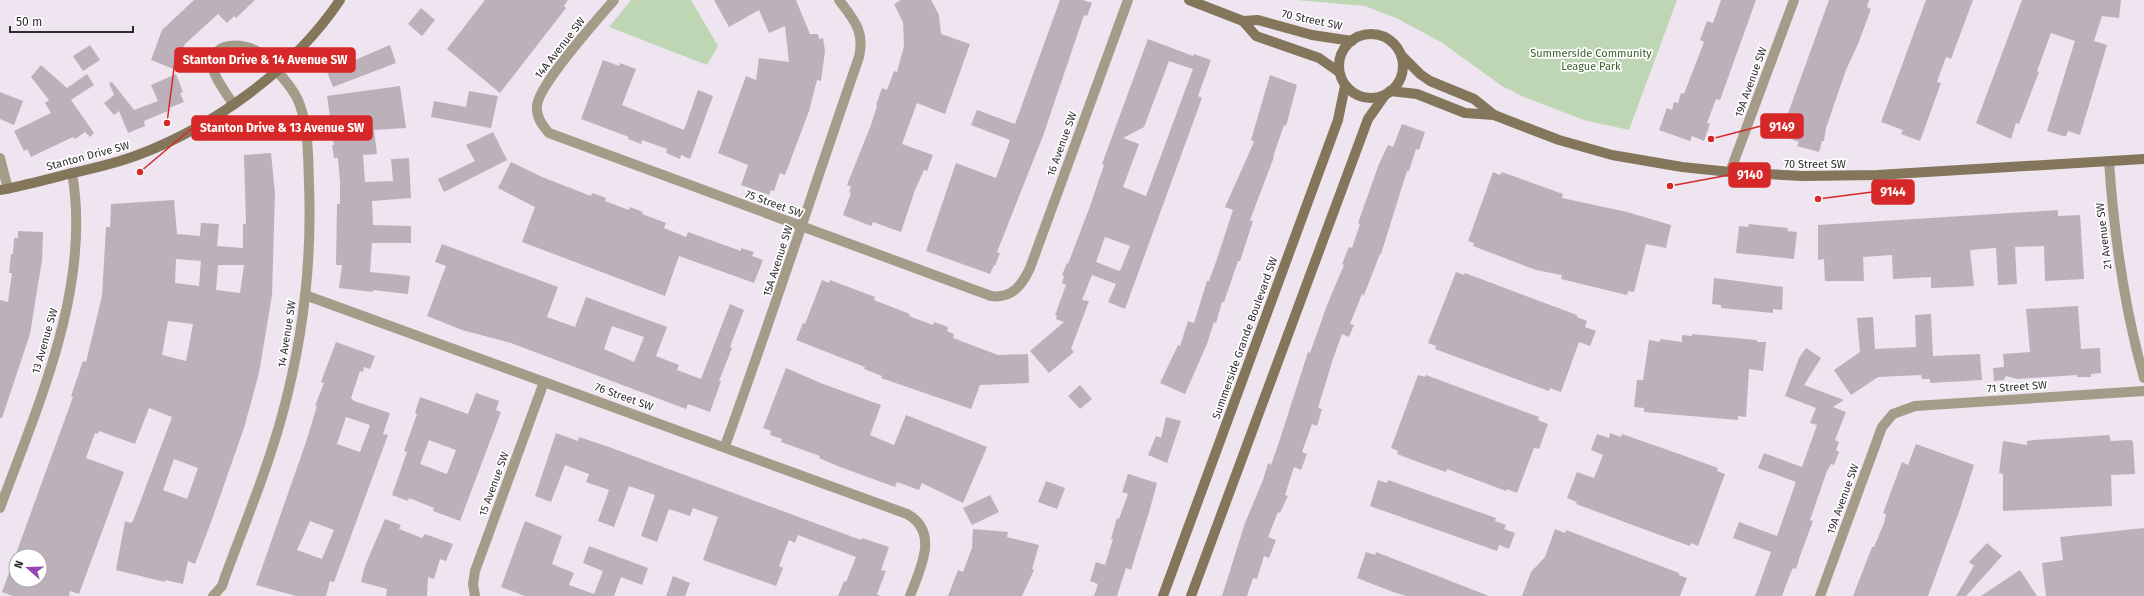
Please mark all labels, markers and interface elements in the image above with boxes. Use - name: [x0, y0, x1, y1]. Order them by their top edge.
- street label: 70 Street SW: [1281, 7, 1343, 33]
- scale bar: [10, 8, 133, 34]
- text: 50 m: [16, 15, 42, 29]
- street label: 14A Avenue SW: [532, 15, 588, 81]
- street label: 19A Avenue SW: [1732, 45, 1770, 119]
- park label: Summerside Community League Park: [1530, 47, 1652, 73]
- callout: Stanton Drive & 14 Avenue SW: [175, 48, 355, 72]
- text: Stanton Drive & 14 Avenue SW: [183, 53, 348, 67]
- street label: 16 Avenue SW: [1044, 110, 1080, 178]
- callout: 9149: [1761, 114, 1803, 138]
- callout: Stanton Drive & 13 Avenue SW: [192, 116, 372, 140]
- text: 9149: [1769, 120, 1795, 134]
- text: Stanton Drive & 13 Avenue SW: [200, 121, 365, 135]
- street label: Stanton Drive SW: [45, 139, 131, 173]
- street label: 70 Street SW: [1784, 158, 1846, 171]
- callout: 9140: [1729, 163, 1770, 187]
- text: 9140: [1737, 168, 1763, 182]
- callout: 9144: [1872, 180, 1914, 204]
- text: 9144: [1880, 185, 1906, 199]
- street label: 75 Street SW: [743, 187, 805, 221]
- street label: 21 Avenue SW: [2093, 202, 2115, 270]
- street label: 15A Avenue SW: [760, 224, 796, 298]
- street label: Summerside Grande Boulevard SW: [1209, 255, 1281, 421]
- street label: 14 Avenue SW: [275, 299, 299, 369]
- street label: 13 Avenue SW: [29, 307, 61, 375]
- street label: 71 Street SW: [1987, 378, 2047, 396]
- street label: 76 Street SW: [593, 380, 655, 414]
- street label: 15 Avenue SW: [476, 450, 512, 518]
- street label: 19A Avenue SW: [1824, 462, 1862, 536]
- north arrow: [8, 548, 48, 588]
- text: N: [12, 559, 26, 570]

